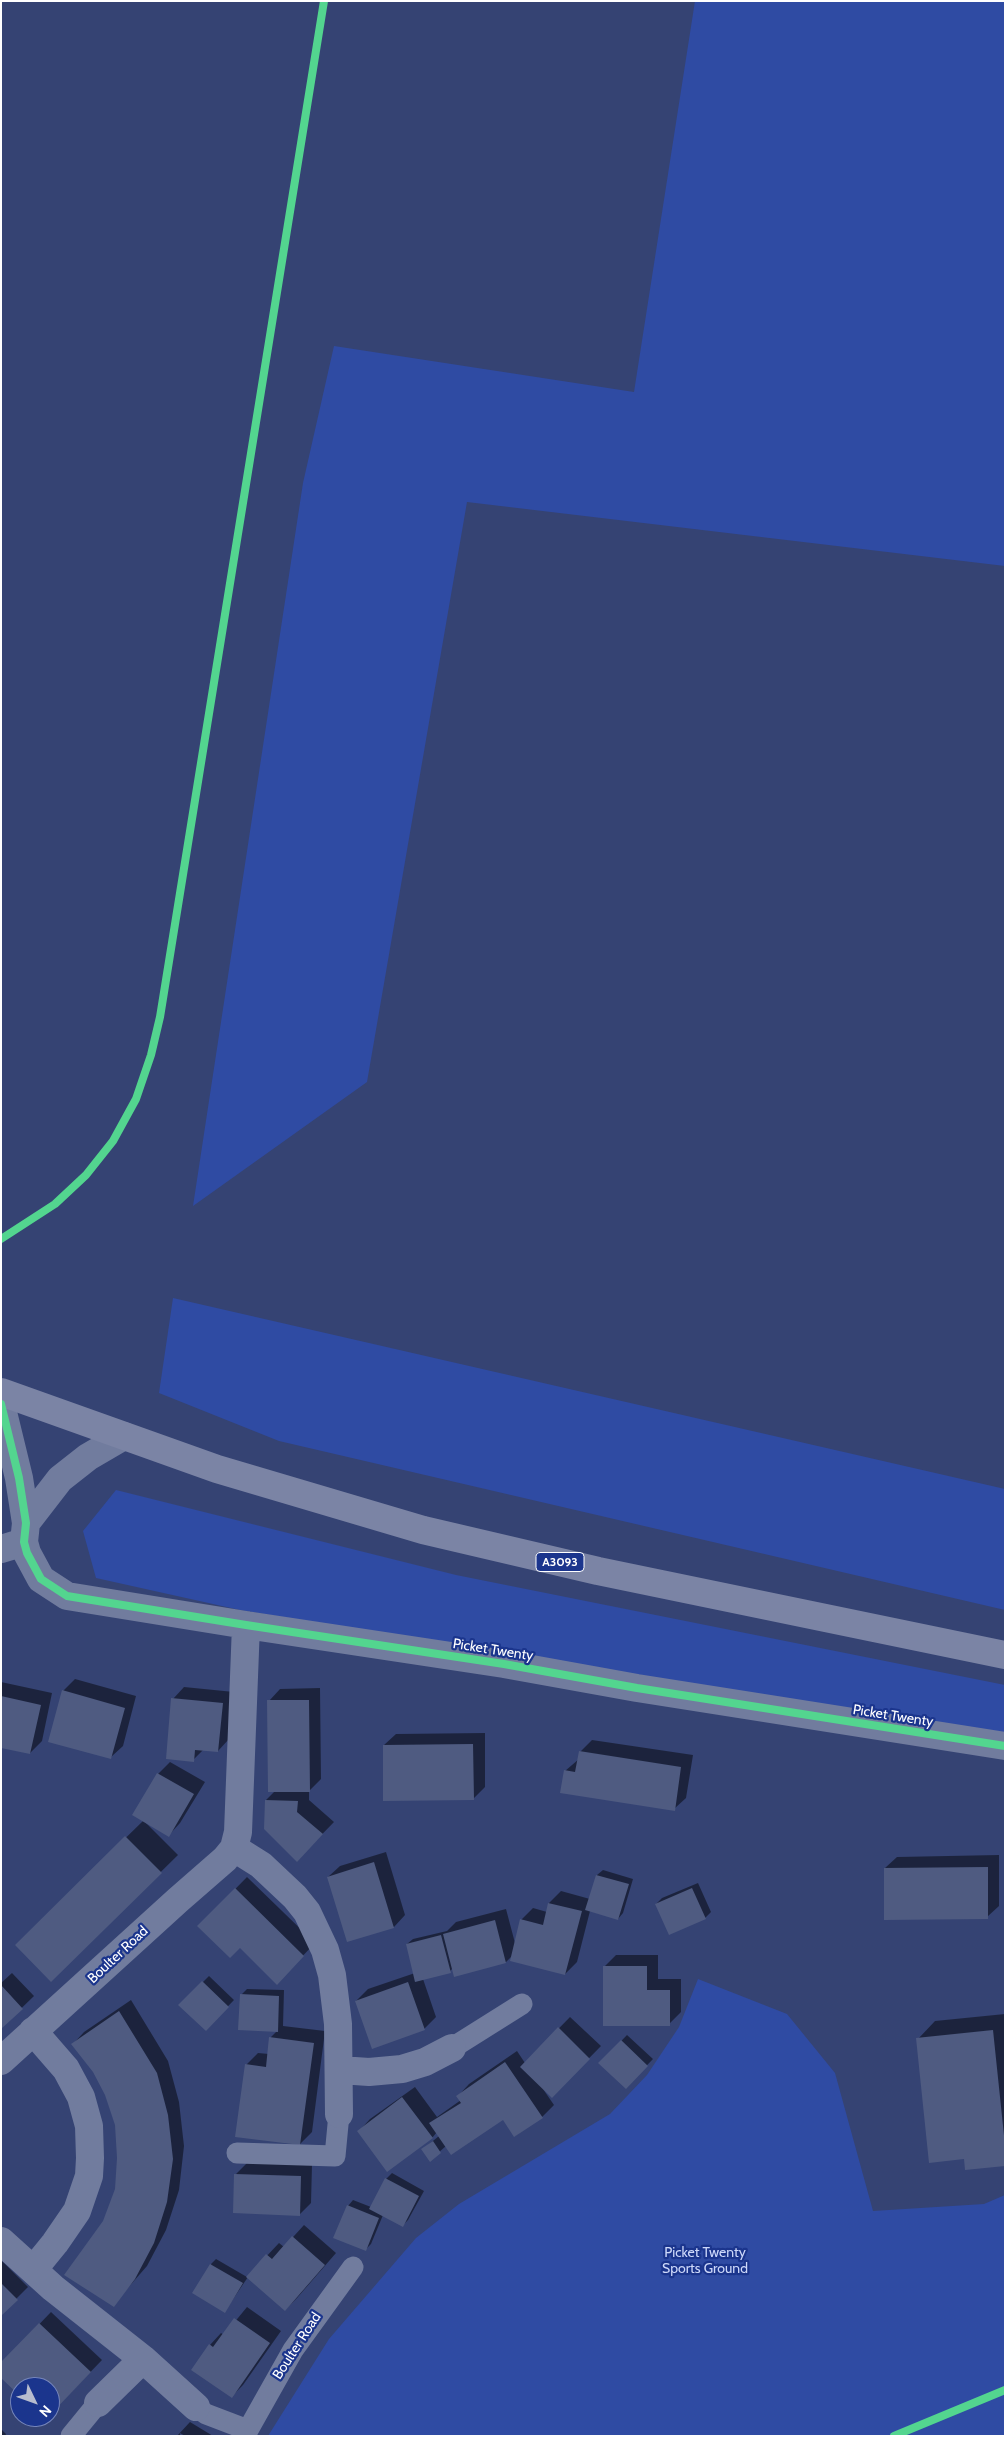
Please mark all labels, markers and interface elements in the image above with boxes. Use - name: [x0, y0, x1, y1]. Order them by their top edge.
- road number: A3093: [536, 1552, 584, 1571]
- street label: Picket Twenty: [451, 1635, 535, 1665]
- street label: Picket Twenty: [851, 1701, 935, 1731]
- street label: Boulter Road: [84, 1923, 152, 1987]
- park label: Picket Twenty Sports Ground: [662, 2245, 748, 2278]
- street label: Boulter Road: [269, 2309, 325, 2383]
- north arrow: [10, 2377, 60, 2427]
- text: N: [35, 2402, 55, 2421]

